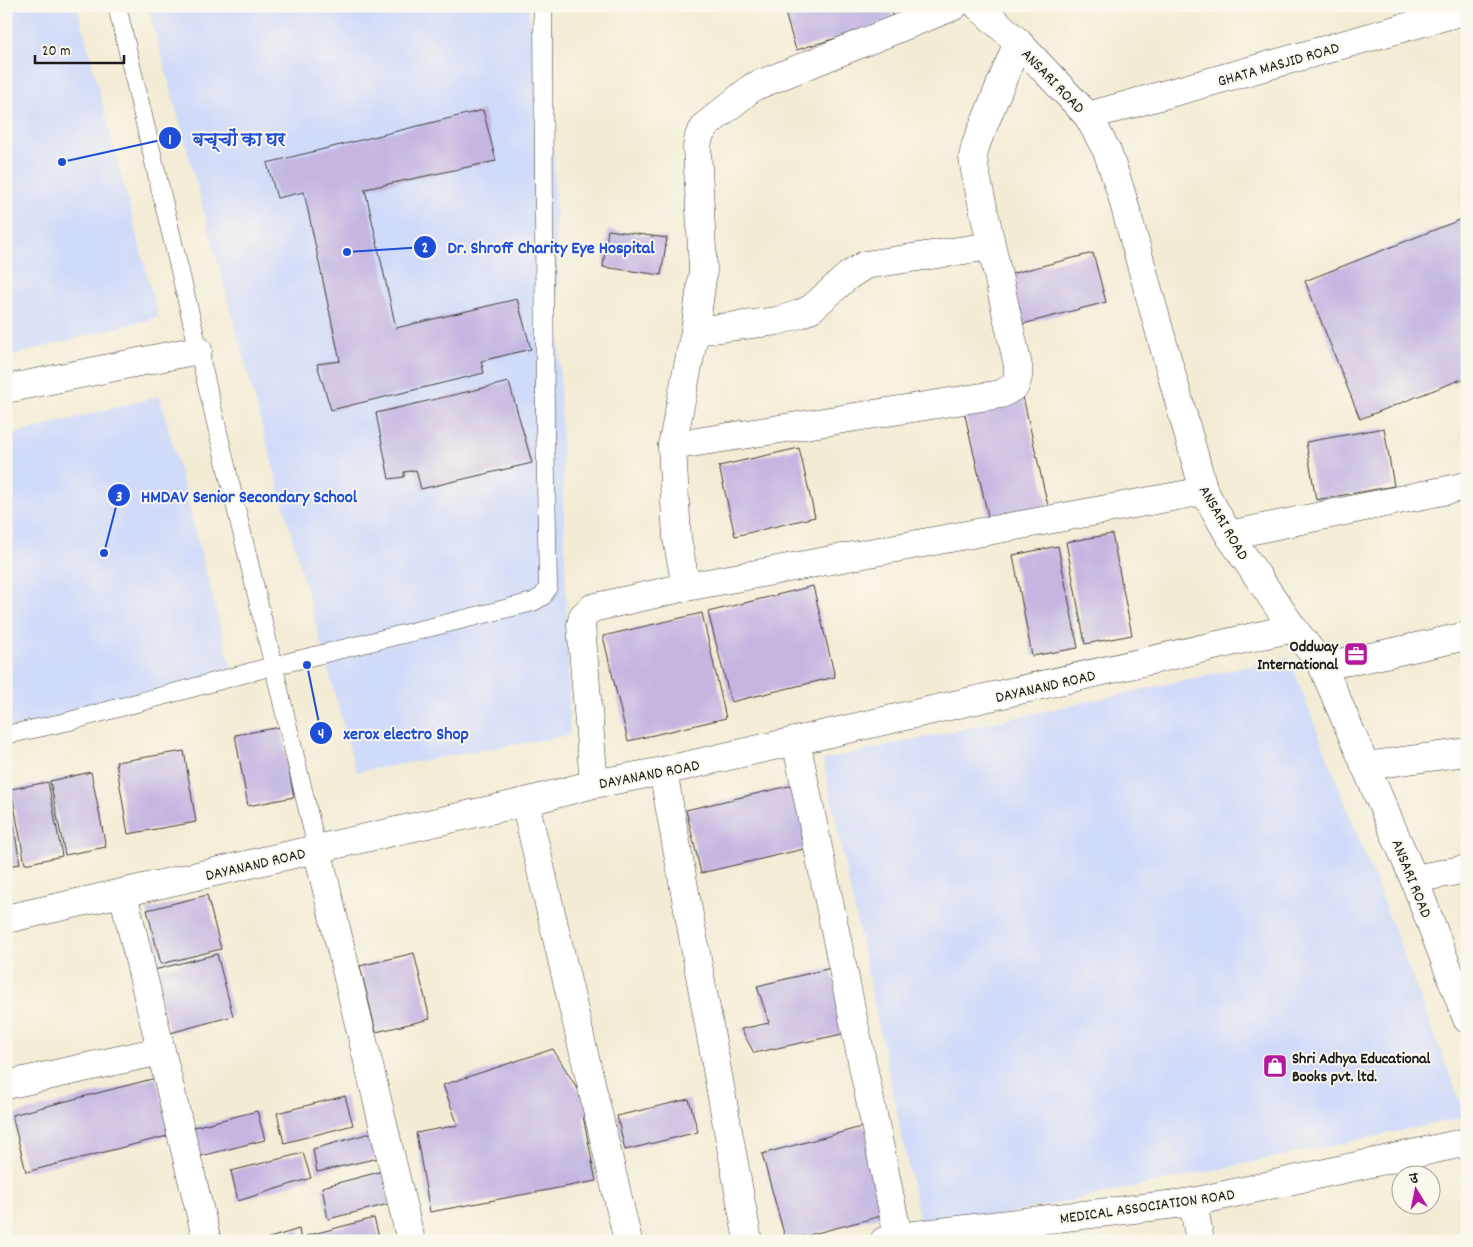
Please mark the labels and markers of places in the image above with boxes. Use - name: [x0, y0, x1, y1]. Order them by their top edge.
- callout: बच्चों का घर: [157, 122, 295, 155]
- callout: Dr. Shroff Charity Eye Hospital: [413, 230, 665, 263]
- callout: HMDAV Senior Secondary School: [106, 479, 367, 512]
- place label: Oddway International: [1257, 636, 1340, 677]
- office icon: Oddway International: [1343, 641, 1369, 667]
- callout: xerox electro Shop: [309, 716, 479, 749]
- place label: Shri Adhya Educational Books pvt. ltd.: [1292, 1048, 1431, 1089]
- shop icon: Shri Adhya Educational Books pvt. ltd.: [1262, 1053, 1288, 1079]

